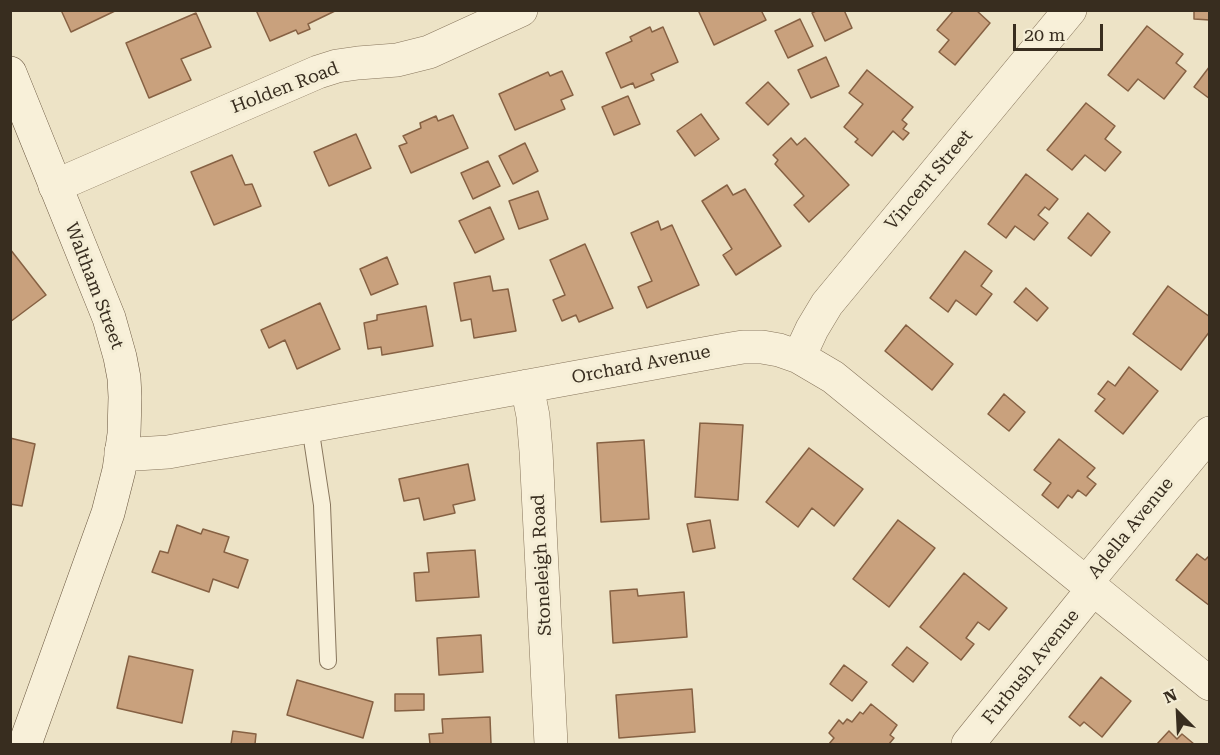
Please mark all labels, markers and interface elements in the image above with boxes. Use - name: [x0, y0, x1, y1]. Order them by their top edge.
- scale bar: [1016, 12, 1106, 50]
- text: 20 m: [1024, 24, 1065, 45]
- street label: Holden Road: [228, 58, 342, 118]
- street label: Vincent Street: [881, 125, 977, 235]
- street label: Waltham Street: [60, 220, 128, 352]
- street label: Orchard Avenue: [570, 341, 712, 389]
- street label: Adella Avenue: [1084, 473, 1178, 583]
- street label: Stoneleigh Road: [528, 494, 556, 636]
- street label: Furbush Avenue: [978, 605, 1084, 729]
- north arrow: [1148, 683, 1208, 743]
- text: N: [1161, 685, 1180, 707]

